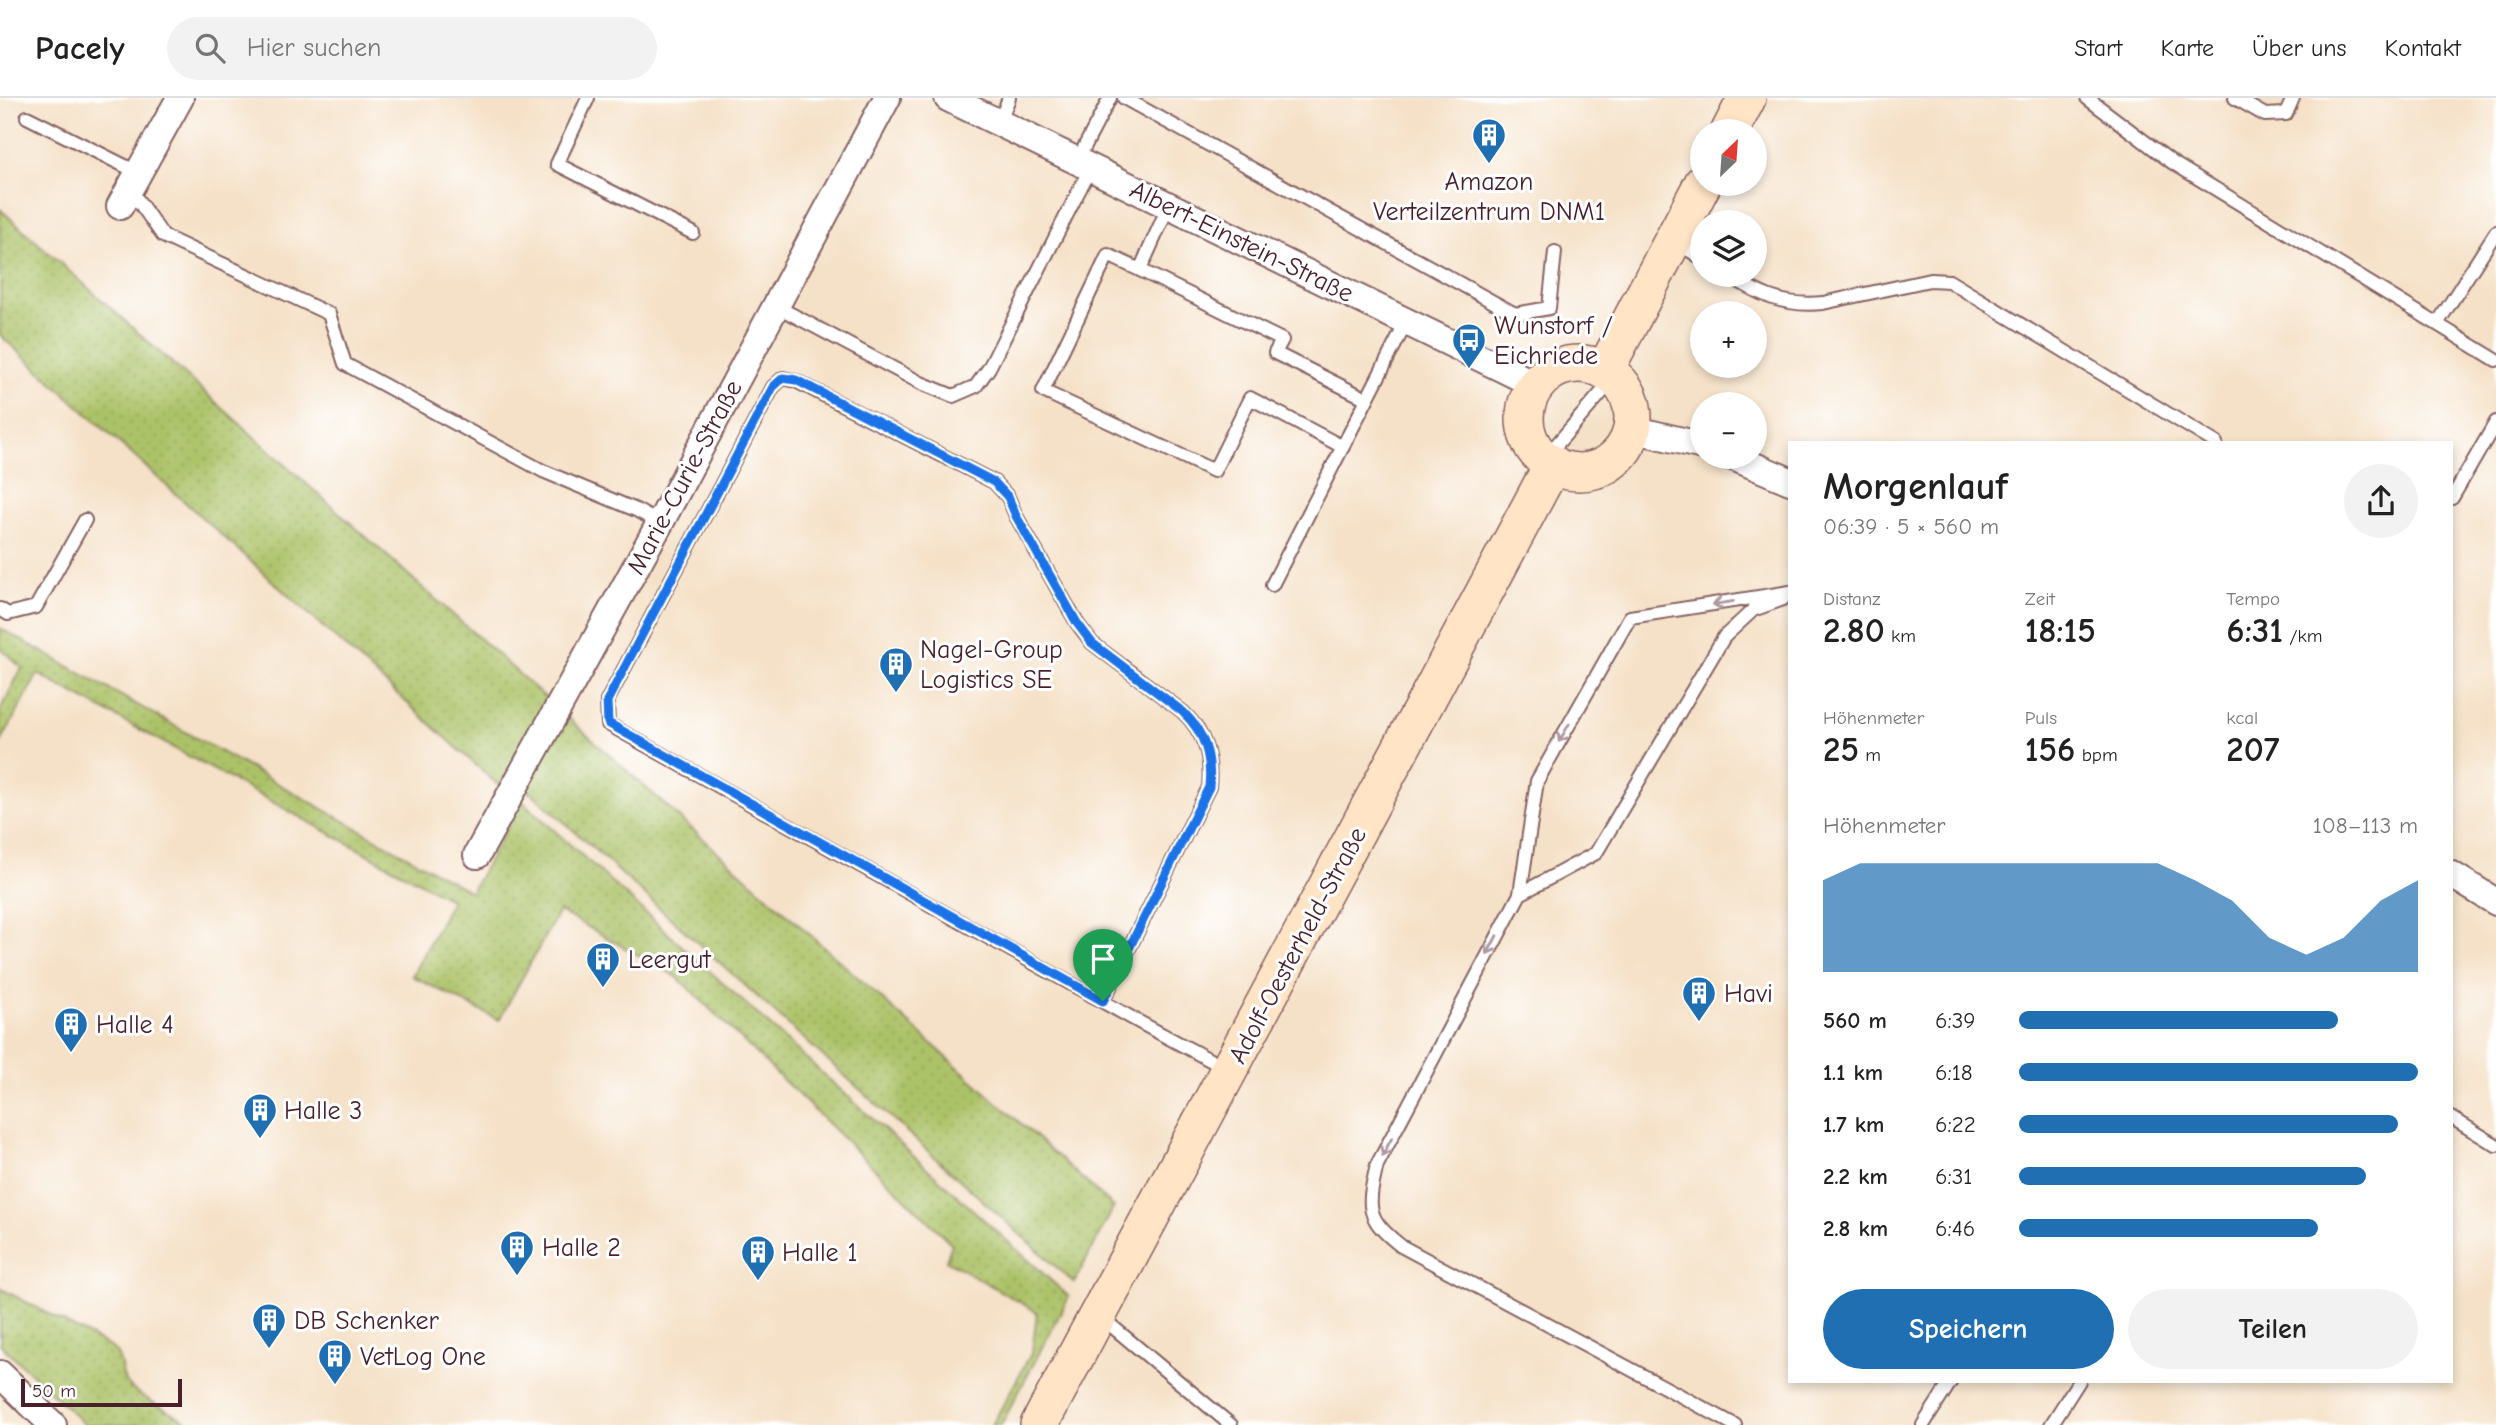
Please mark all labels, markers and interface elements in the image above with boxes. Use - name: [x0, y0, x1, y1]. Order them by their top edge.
- search box: [167, 17, 657, 80]
- text: Pacely: [35, 29, 125, 67]
- icon: search: [191, 29, 229, 67]
- text: Hier suchen: [247, 33, 381, 63]
- text: Start: [2074, 34, 2122, 62]
- text: Karte: [2160, 34, 2214, 62]
- text: Über uns: [2252, 34, 2347, 62]
- text: Kontakt: [2385, 34, 2461, 62]
- building icon: Amazon Verteilzentrum DNM1: [1470, 116, 1508, 165]
- north arrow: [1690, 119, 1768, 196]
- map controls: [1690, 119, 1767, 469]
- place label: Amazon Verteilzentrum DNM1: [1373, 167, 1605, 227]
- street label: Albert-Einstein-Straße: [1125, 175, 1358, 309]
- button: layers: [1690, 210, 1767, 287]
- button: +: [1690, 301, 1767, 378]
- place label: Wunstorf / Eichriede: [1494, 311, 1613, 371]
- bus stop icon: Wunstorf / Eichriede: [1450, 321, 1488, 370]
- street label: Marie-Curie-Straße: [621, 375, 749, 580]
- button: −: [1690, 392, 1767, 469]
- button: share: [2344, 464, 2418, 538]
- text: Morgenlauf: [1823, 465, 2008, 509]
- text: 06:39 · 5 × 560 m: [1823, 513, 1999, 540]
- text: Distanz: [1823, 588, 1881, 610]
- text: Zeit: [2025, 588, 2055, 610]
- text: Tempo: [2226, 588, 2280, 610]
- one-way arrow: [1712, 596, 1735, 609]
- text: 2.80: [1823, 610, 1885, 651]
- text: 18:15: [2025, 610, 2096, 651]
- text: 6:31: [2226, 610, 2283, 651]
- text: km: [1885, 625, 1916, 647]
- text: /km: [2283, 625, 2322, 647]
- place label: Nagel-Group Logistics SE: [920, 635, 1063, 695]
- building icon: Nagel-Group Logistics SE: [877, 645, 915, 694]
- text: Höhenmeter: [1823, 707, 1924, 729]
- text: Puls: [2025, 707, 2057, 729]
- text: kcal: [2226, 707, 2258, 729]
- one-way arrow: [1557, 723, 1571, 743]
- text: 25: [1823, 729, 1859, 770]
- text: 156: [2025, 729, 2075, 770]
- text: 207: [2226, 729, 2280, 770]
- text: m: [1859, 744, 1881, 766]
- text: bpm: [2075, 744, 2118, 766]
- text: Höhenmeter: [1823, 812, 1945, 839]
- text: 108–113 m: [2313, 812, 2418, 839]
- street label: Adolf-Oesterheld-Straße: [1223, 822, 1373, 1069]
- pin: [1073, 929, 1133, 1001]
- one-way arrow: [1485, 935, 1499, 955]
- building icon: Leergut: [584, 940, 622, 989]
- icon: arrive: [1084, 940, 1122, 978]
- place label: Leergut: [628, 945, 712, 975]
- building icon: Havi: [1680, 974, 1718, 1023]
- place label: Havi: [1724, 979, 1773, 1009]
- building icon: Halle 4: [52, 1005, 90, 1054]
- text: 560 m: [1823, 1007, 1887, 1034]
- text: 6:39: [1935, 1007, 1975, 1034]
- place label: Halle 4: [96, 1010, 174, 1040]
- text: 1.1 km: [1823, 1059, 1883, 1086]
- text: 6:18: [1935, 1059, 1973, 1086]
- building icon: Halle 3: [241, 1091, 279, 1140]
- place label: Halle 3: [284, 1096, 362, 1126]
- text: 1.7 km: [1823, 1111, 1884, 1138]
- text: 6:22: [1935, 1111, 1976, 1138]
- one-way arrow: [1379, 1136, 1393, 1157]
- text: 2.2 km: [1823, 1163, 1888, 1190]
- text: 6:31: [1935, 1163, 1972, 1190]
- text: 2.8 km: [1823, 1215, 1888, 1242]
- text: 6:46: [1935, 1215, 1975, 1242]
- building icon: Halle 2: [498, 1228, 536, 1277]
- place label: Halle 2: [542, 1233, 621, 1263]
- building icon: Halle 1: [739, 1233, 777, 1282]
- place label: Halle 1: [782, 1238, 858, 1268]
- button: Speichern: [1823, 1289, 2114, 1369]
- button: Teilen: [2128, 1289, 2418, 1369]
- building icon: DB Schenker: [250, 1301, 288, 1350]
- place label: DB Schenker: [294, 1306, 439, 1336]
- building icon: VetLog One: [316, 1337, 354, 1386]
- place label: VetLog One: [360, 1342, 486, 1372]
- scale bar: [21, 1376, 182, 1408]
- text: 50 m: [32, 1380, 76, 1402]

